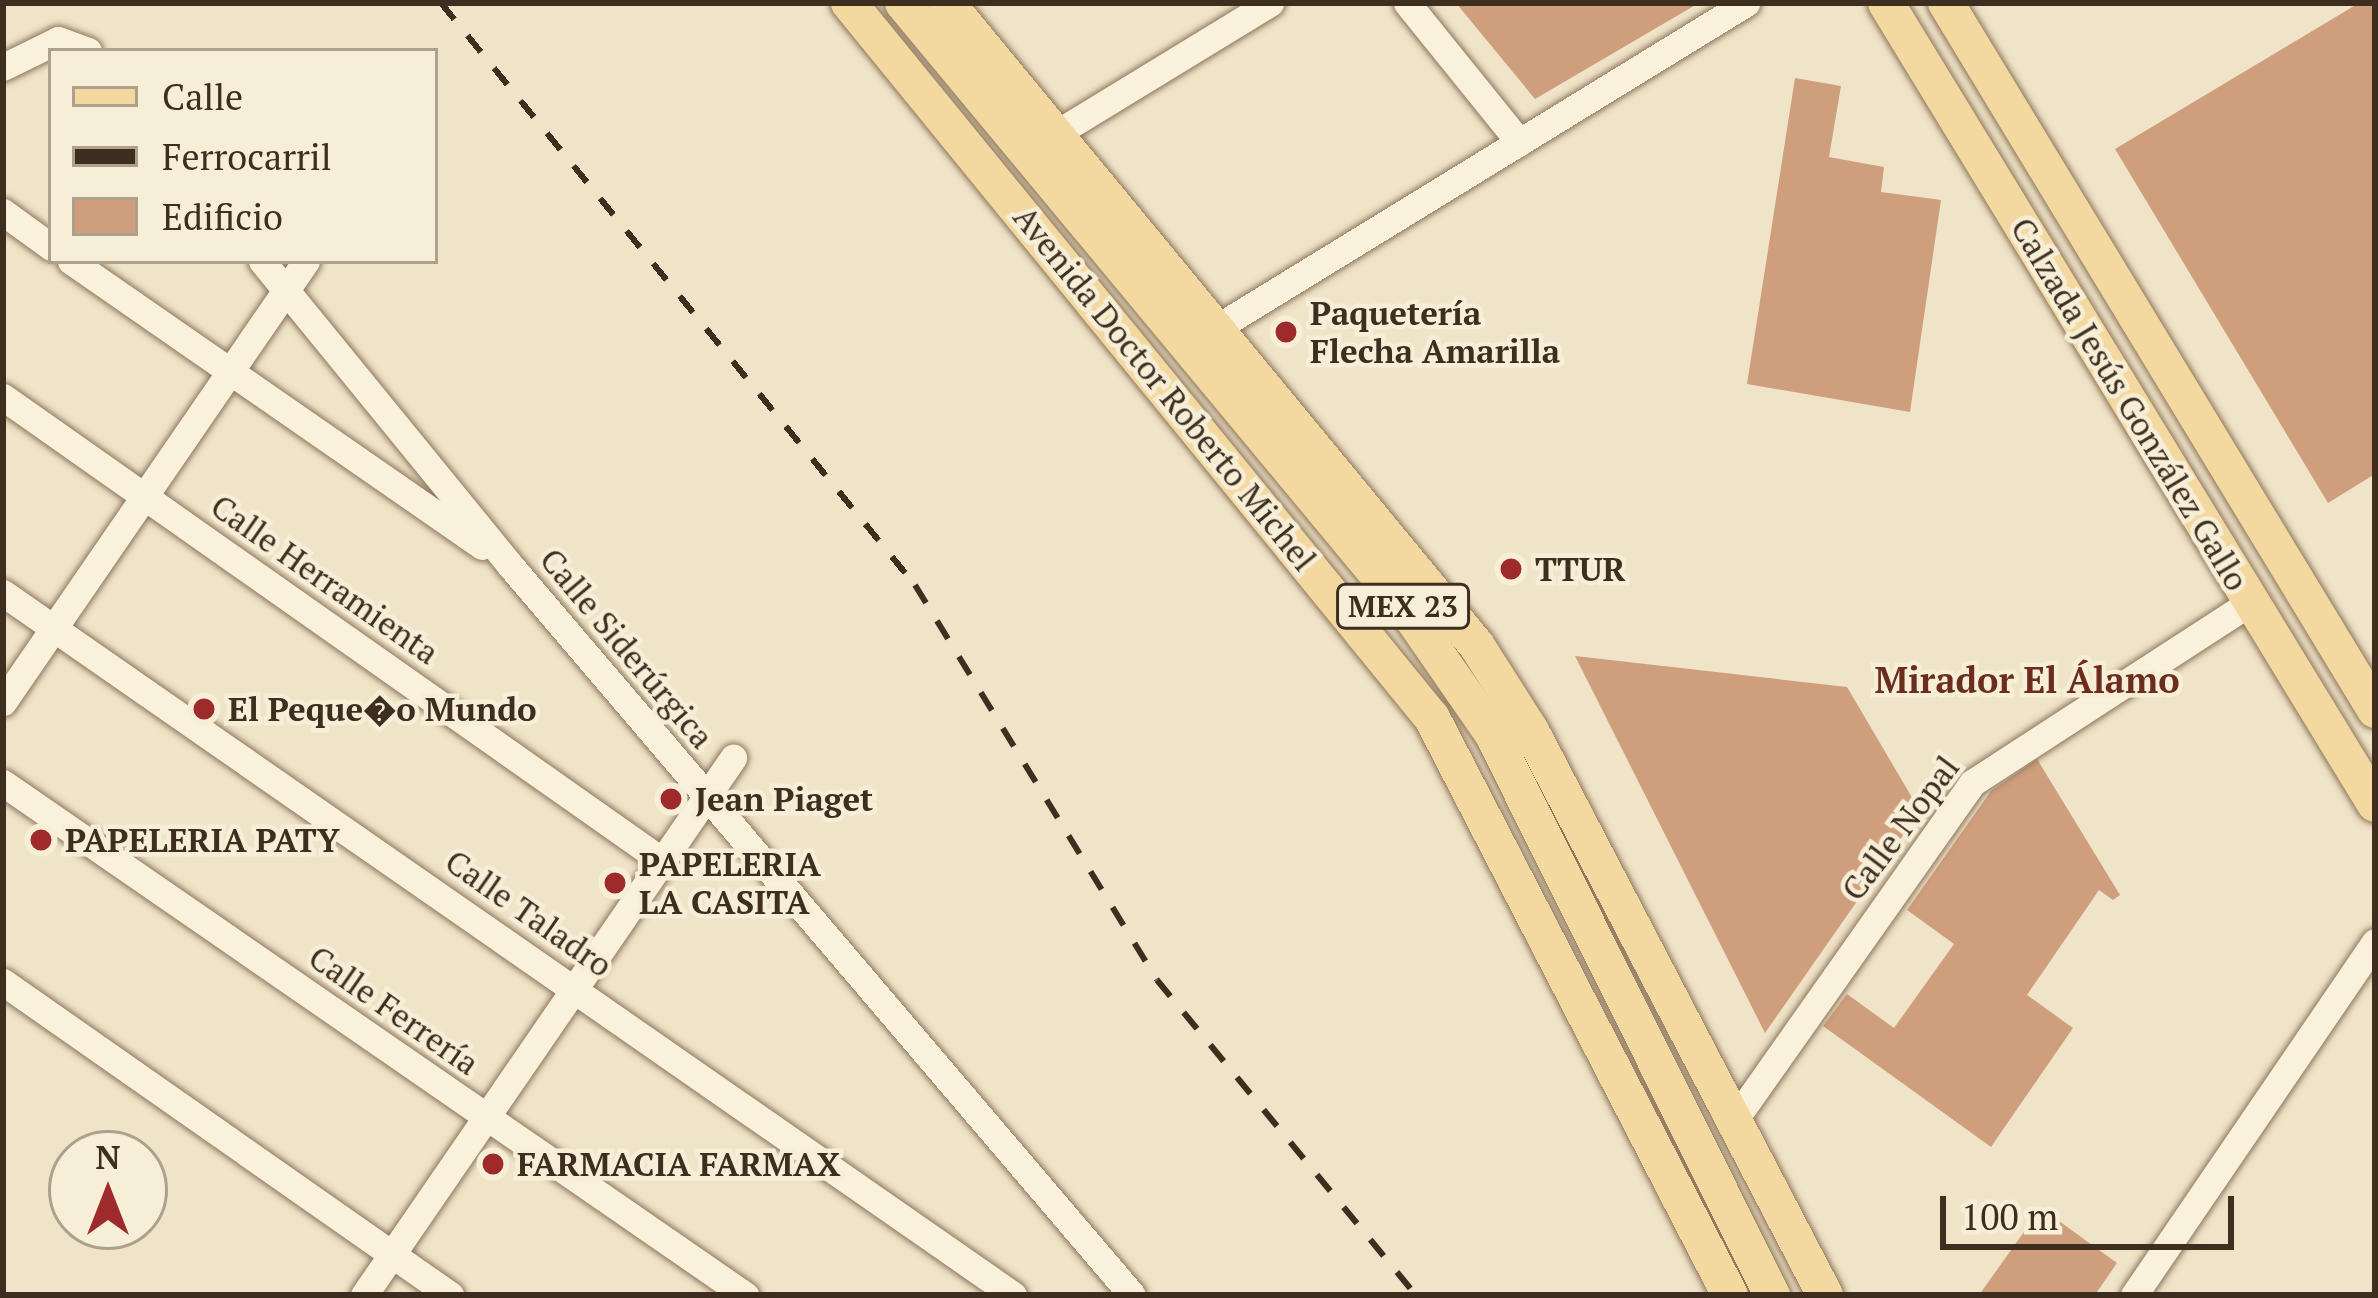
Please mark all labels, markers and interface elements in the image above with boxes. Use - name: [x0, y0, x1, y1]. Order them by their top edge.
- legend: [48, 48, 438, 264]
- text: Calle: [162, 73, 243, 120]
- text: Ferrocarril: [162, 133, 332, 180]
- text: Edificio: [162, 193, 283, 240]
- street label: Avenida Doctor Roberto Michel: [1006, 198, 1324, 578]
- street label: Calzada Jesús González Gallo: [2003, 210, 2257, 598]
- place label: Paquetería Flecha Amarilla: [1310, 293, 1560, 371]
- marker: Paquetería Flecha Amarilla: [1273, 319, 1299, 345]
- street label: Calle Herramienta: [204, 486, 446, 672]
- street label: Calle Siderúrgica: [532, 540, 722, 756]
- place label: TTUR: [1535, 549, 1626, 589]
- marker: TTUR: [1498, 556, 1524, 582]
- road number: MEX 23: [1334, 582, 1472, 630]
- district label: Mirador El Álamo: [1874, 658, 2180, 702]
- place label: El Peque�o Mundo: [228, 689, 537, 729]
- marker: El Peque�o Mundo: [191, 696, 217, 722]
- street label: Calle Nopal: [1833, 748, 1967, 908]
- place label: Jean Piaget: [695, 779, 873, 819]
- marker: Jean Piaget: [658, 786, 684, 812]
- place label: PAPELERIA PATY: [65, 820, 340, 860]
- marker: PAPELERIA PATY: [28, 827, 54, 853]
- street label: Calle Taladro: [438, 841, 620, 985]
- place label: PAPELERIA LA CASITA: [639, 844, 821, 922]
- marker: PAPELERIA LA CASITA: [602, 870, 628, 896]
- street label: Calle Ferrería: [301, 937, 487, 1083]
- north arrow: [48, 1130, 168, 1250]
- text: N: [95, 1135, 121, 1178]
- place label: FARMACIA FARMAX: [517, 1144, 841, 1184]
- marker: FARMACIA FARMAX: [480, 1151, 506, 1177]
- scale bar: [1946, 1172, 2240, 1246]
- text: 100 m: [1961, 1193, 2058, 1240]

